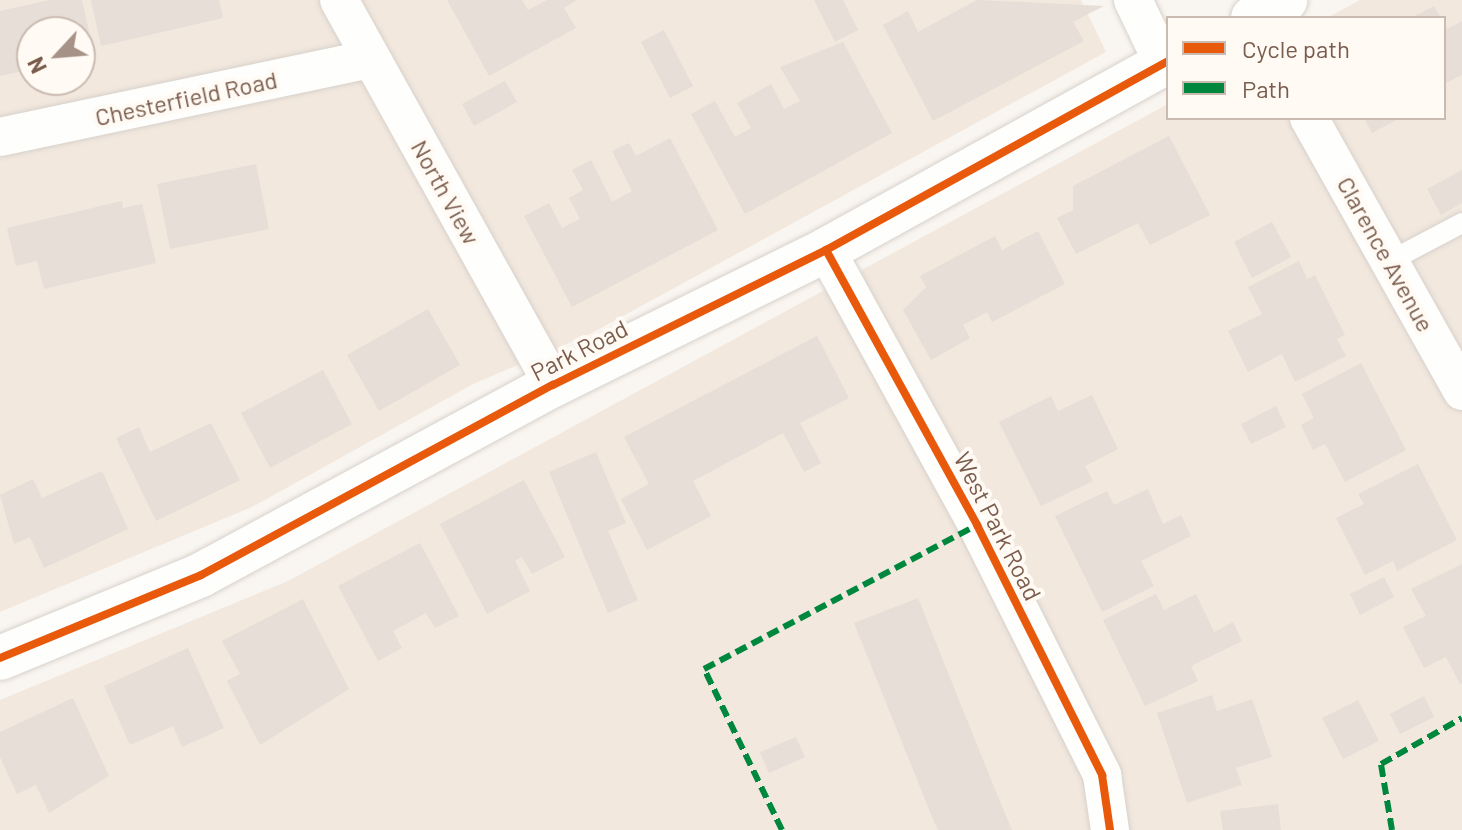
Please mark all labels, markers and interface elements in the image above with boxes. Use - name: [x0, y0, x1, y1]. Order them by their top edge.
- north arrow: [16, 16, 96, 96]
- legend: [1166, 16, 1446, 120]
- text: Cycle path: [1242, 34, 1350, 63]
- text: N: [21, 53, 51, 78]
- street label: Chesterfield Road: [92, 65, 280, 131]
- text: Path: [1242, 74, 1290, 103]
- street label: North View: [406, 135, 486, 249]
- street label: Clarence Avenue: [1332, 171, 1440, 337]
- street label: Park Road: [526, 313, 632, 387]
- street label: West Park Road: [948, 447, 1048, 605]

